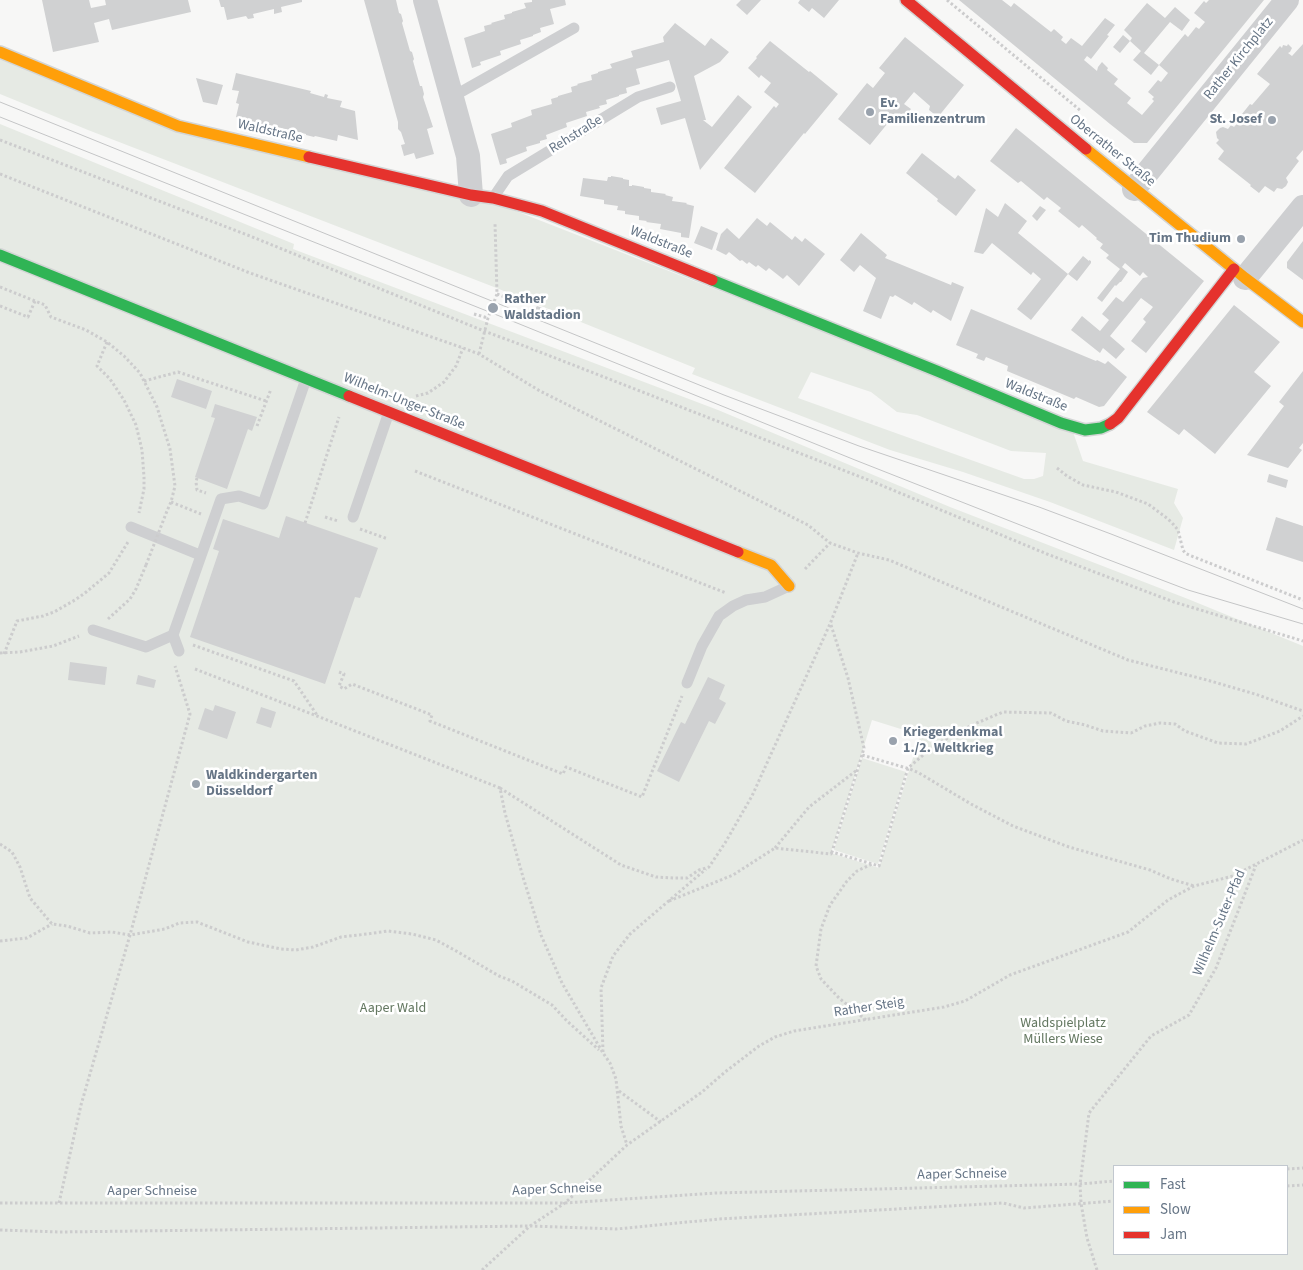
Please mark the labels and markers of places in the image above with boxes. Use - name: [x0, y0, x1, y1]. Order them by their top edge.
- place label: Ev. Familienzentrum: [880, 96, 986, 128]
- marker: Ev. Familienzentrum: [864, 106, 876, 118]
- place label: St. Josef: [1209, 112, 1262, 128]
- marker: St. Josef: [1266, 114, 1278, 126]
- place label: Tim Thudium: [1149, 231, 1231, 247]
- marker: Tim Thudium: [1235, 233, 1247, 245]
- place label: Rather Waldstadion: [504, 292, 581, 324]
- marker: Rather Waldstadion: [486, 301, 500, 315]
- place label: Kriegerdenkmal 1./2. Weltkrieg: [903, 725, 1002, 758]
- marker: Kriegerdenkmal 1./2. Weltkrieg: [887, 735, 899, 747]
- place label: Waldkindergarten Düsseldorf: [206, 768, 317, 800]
- marker: Waldkindergarten Düsseldorf: [190, 778, 202, 790]

